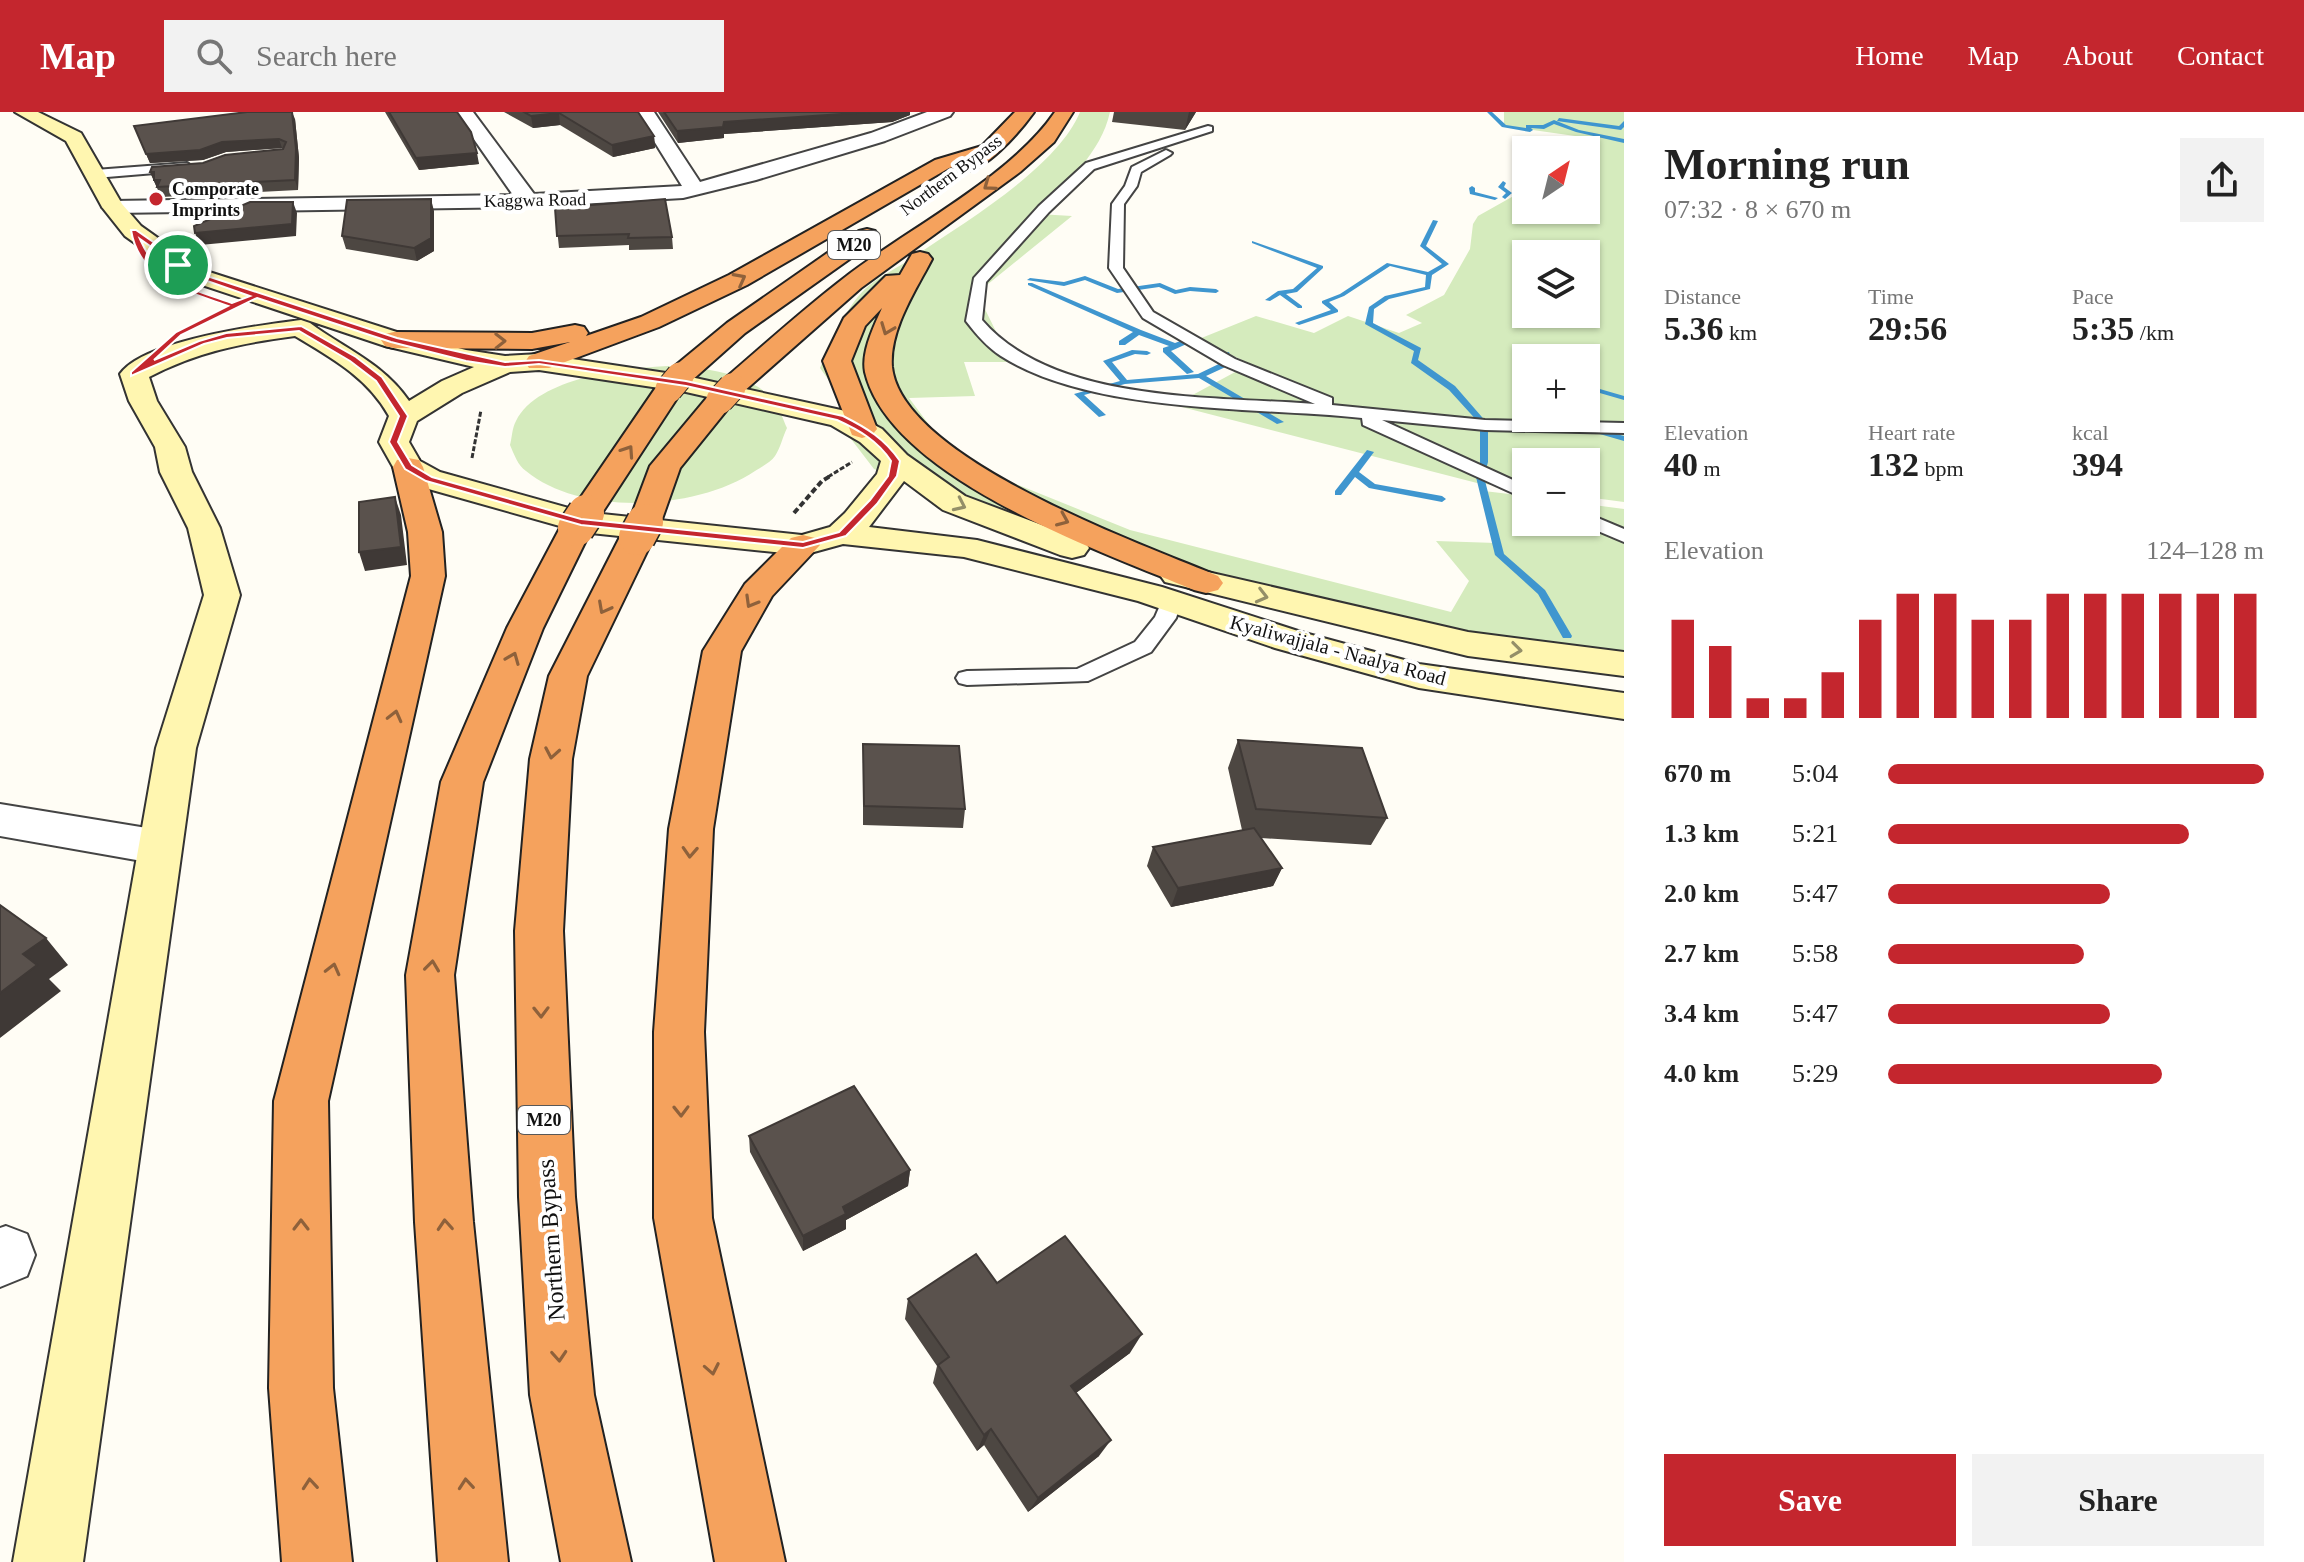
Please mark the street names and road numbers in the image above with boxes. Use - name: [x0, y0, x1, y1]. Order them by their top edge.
- street label: Northern Bypass: [896, 130, 1006, 220]
- street label: Kaggwa Road: [484, 189, 586, 211]
- road number: M20: [828, 231, 880, 259]
- street label: Kyaliwajjala - Naalya Road: [1227, 611, 1448, 690]
- road number: M20: [518, 1106, 570, 1134]
- street label: Northern Bypass: [532, 1158, 570, 1322]

